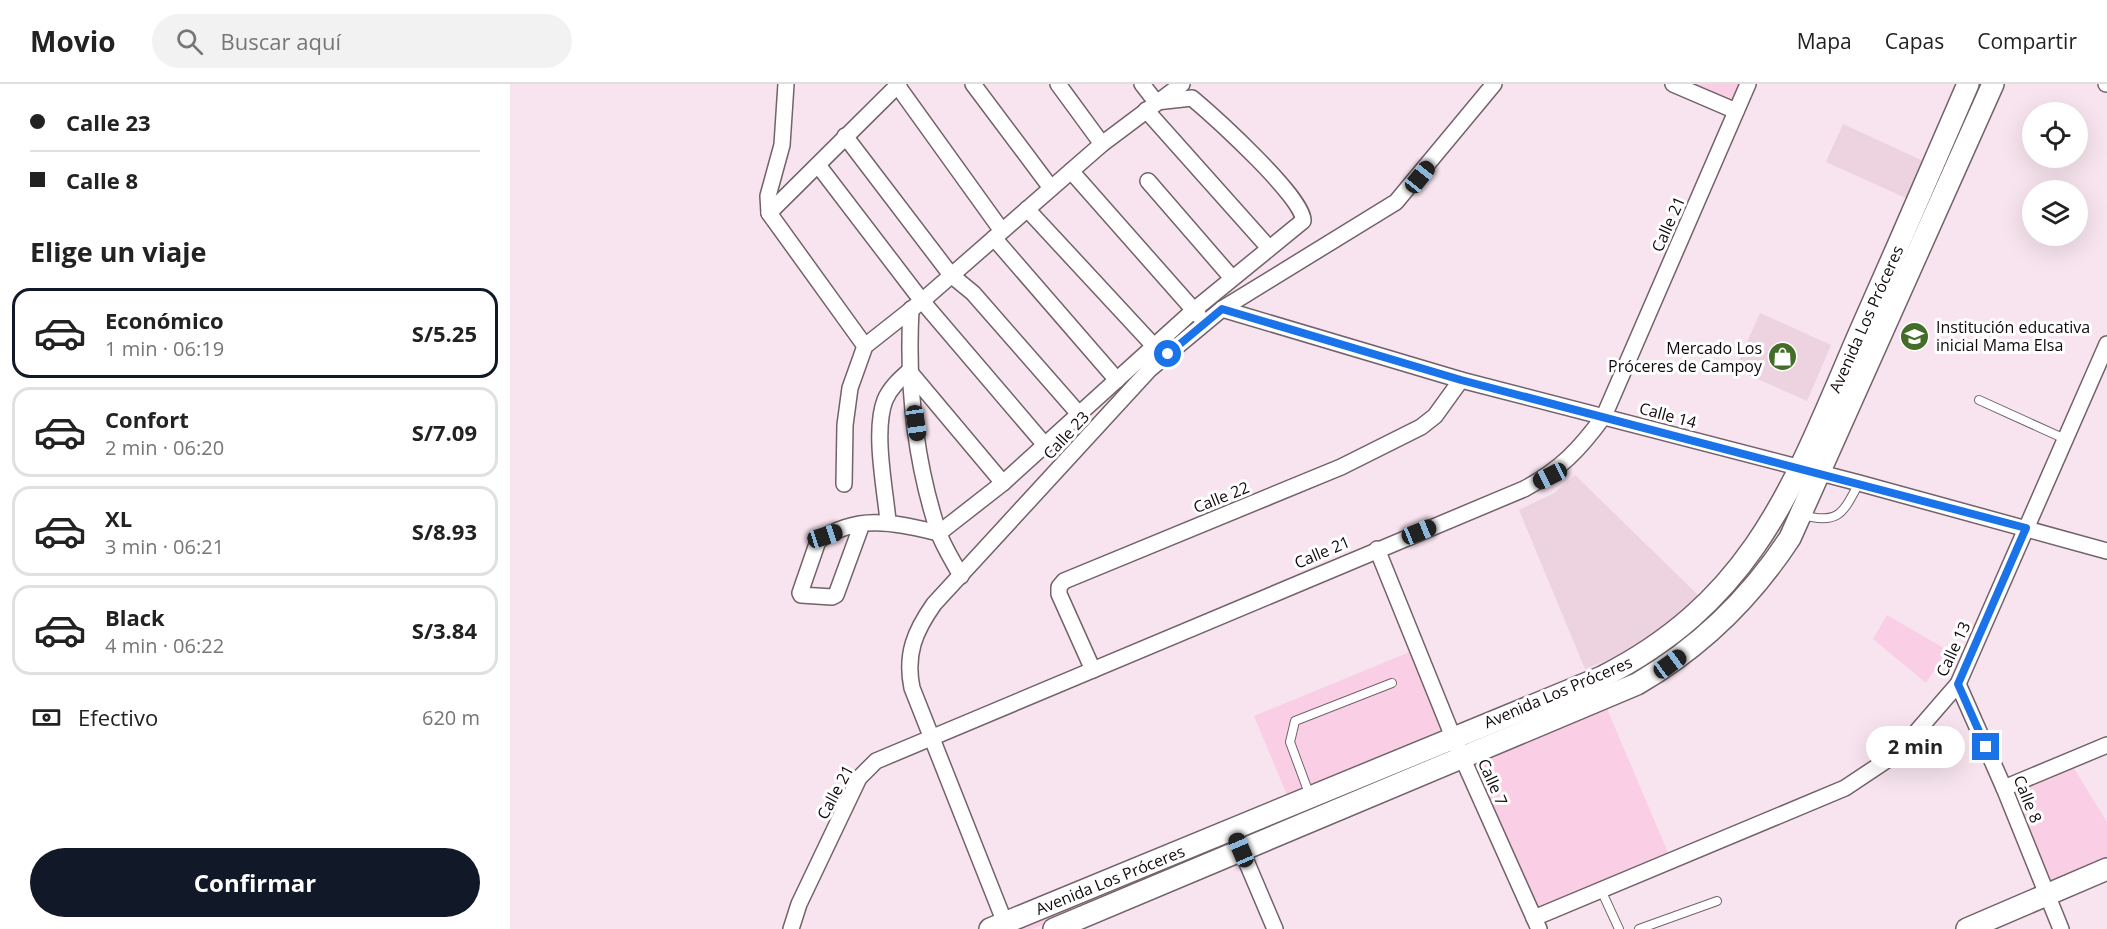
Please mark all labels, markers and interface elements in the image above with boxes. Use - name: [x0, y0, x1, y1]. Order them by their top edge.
- search box: [152, 14, 572, 68]
- text: Movio: [30, 22, 116, 60]
- icon: search: [173, 25, 206, 58]
- text: Buscar aquí: [221, 26, 341, 56]
- text: Mapa: [1797, 27, 1852, 55]
- text: Capas: [1885, 27, 1944, 55]
- text: Compartir: [1977, 27, 2077, 55]
- map controls: [2022, 102, 2088, 246]
- button: locate: [2022, 102, 2088, 168]
- text: Calle 23: [66, 107, 151, 137]
- car: [1402, 157, 1438, 197]
- text: Calle 8: [66, 165, 138, 195]
- button: layers: [2022, 180, 2088, 246]
- street label: Calle 21: [1646, 193, 1690, 255]
- text: Elige un viaje: [30, 233, 206, 270]
- street label: Avenida Los Próceres: [1824, 242, 1908, 396]
- text: Económico: [105, 305, 224, 335]
- icon: car: [33, 306, 87, 360]
- place label: Institución educativa inicial Mama Elsa: [1936, 316, 2090, 356]
- text: S/5.25: [412, 318, 477, 348]
- school or university icon: Institución educativa inicial Mama Elsa: [1899, 320, 1931, 352]
- text: 1 min · 06:19: [105, 335, 224, 362]
- place label: Mercado Los Próceres de Campoy: [1608, 337, 1763, 377]
- route start: [1154, 340, 1181, 367]
- shop icon: Mercado Los Próceres de Campoy: [1767, 341, 1799, 373]
- street label: Calle 14: [1637, 397, 1699, 433]
- text: Confort: [105, 404, 189, 434]
- car: [905, 404, 927, 442]
- icon: car: [33, 405, 87, 459]
- street label: Calle 23: [1038, 406, 1094, 464]
- text: S/7.09: [412, 417, 477, 447]
- text: 2 min · 06:20: [105, 434, 224, 461]
- car: [1530, 460, 1570, 492]
- street label: Calle 22: [1190, 476, 1252, 518]
- text: XL: [105, 503, 132, 533]
- icon: car: [33, 504, 87, 558]
- text: S/8.93: [412, 516, 477, 546]
- car: [1399, 517, 1439, 547]
- car: [805, 522, 845, 550]
- street label: Calle 21: [1291, 530, 1353, 574]
- text: 3 min · 06:21: [105, 533, 224, 560]
- text: Black: [105, 602, 165, 632]
- icon: car: [33, 603, 87, 657]
- text: S/3.84: [412, 615, 477, 645]
- street label: Calle 13: [1931, 618, 1975, 680]
- text: 4 min · 06:22: [105, 632, 224, 659]
- car: [1650, 646, 1690, 682]
- street label: Avenida Los Próceres: [1480, 651, 1636, 733]
- icon: cash: [30, 701, 63, 734]
- text: Efectivo: [78, 702, 158, 732]
- text: 620 m: [422, 704, 480, 731]
- callout: 2 min: [1866, 726, 1965, 768]
- text: 2 min: [1888, 733, 1943, 760]
- route end: [1972, 733, 1999, 760]
- street label: Calle 7: [1473, 755, 1513, 809]
- street label: Calle 21: [812, 761, 858, 823]
- street label: Calle 8: [2009, 772, 2047, 826]
- car: [1226, 830, 1256, 870]
- street label: Avenida Los Próceres: [1032, 840, 1188, 920]
- button: Confirmar: [30, 848, 480, 917]

